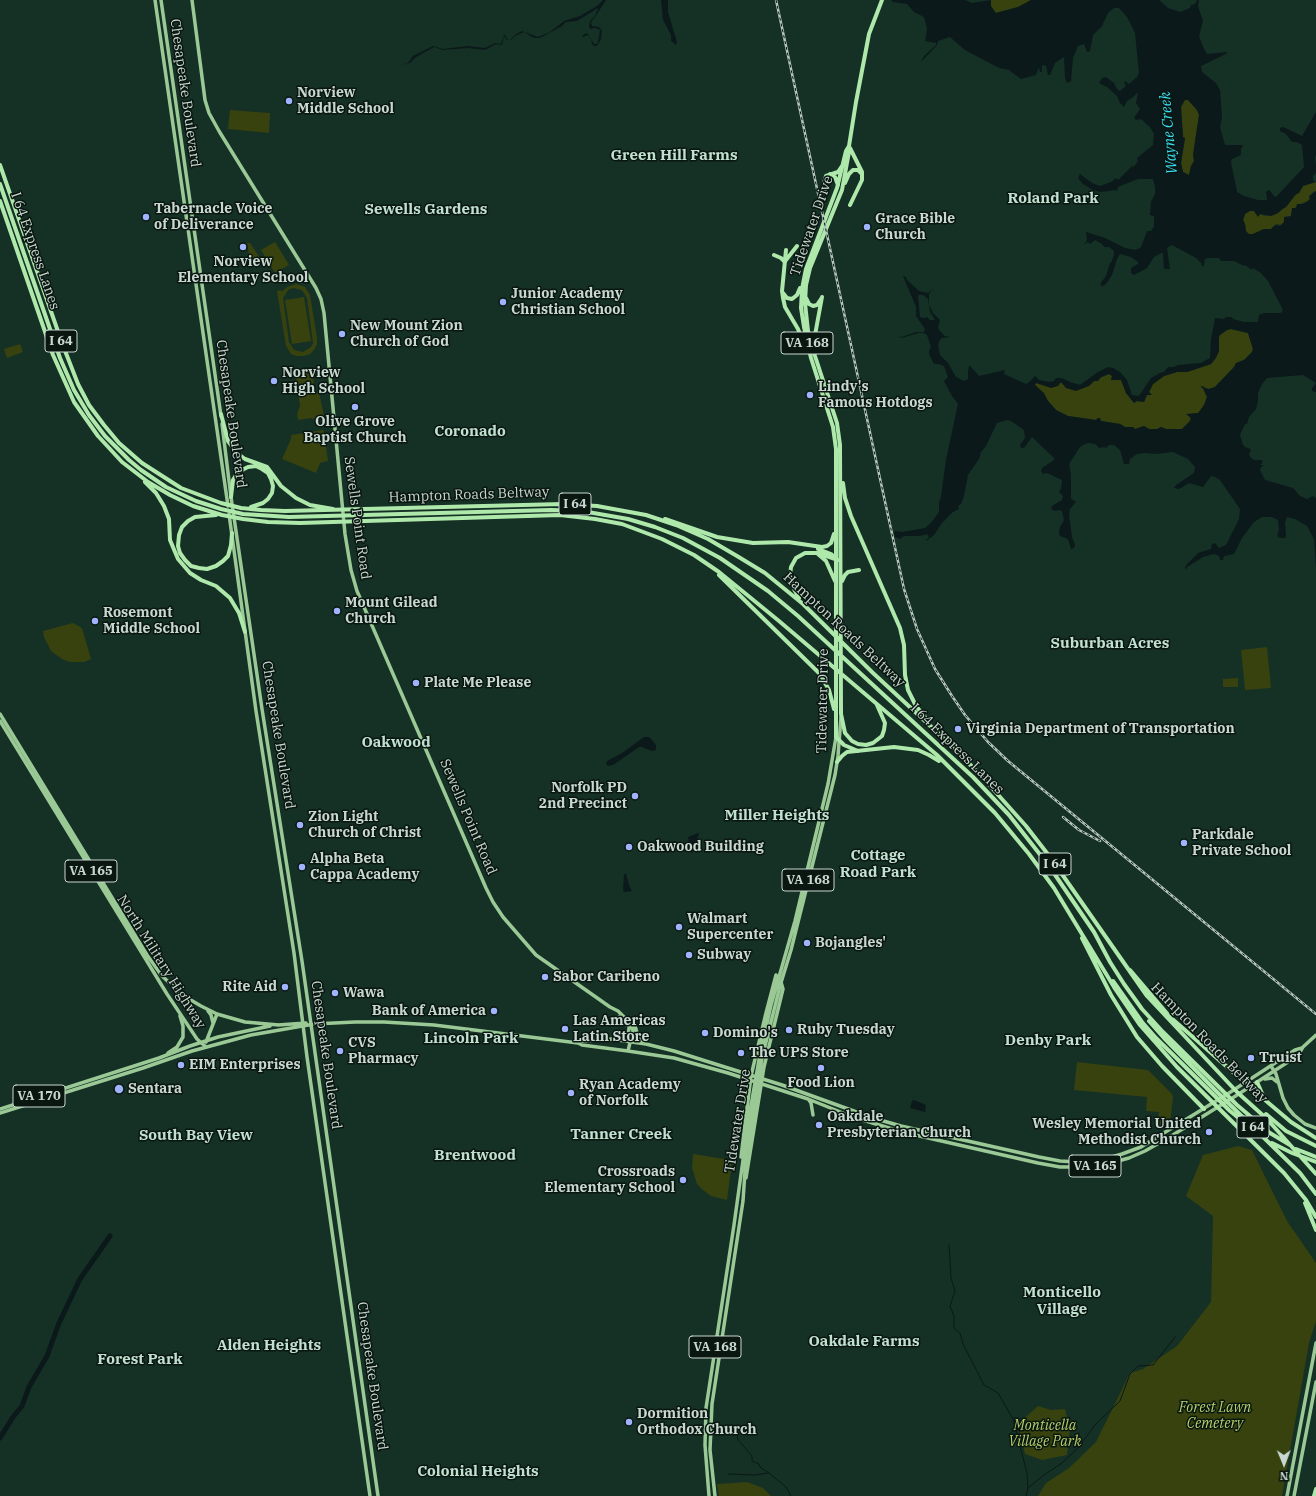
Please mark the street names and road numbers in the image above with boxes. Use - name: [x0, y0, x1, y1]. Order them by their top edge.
- street label: Chesapeake Boulevard: [166, 18, 204, 168]
- street label: Tidewater Drive: [787, 174, 837, 278]
- street label: I 64 Express Lanes: [7, 190, 63, 312]
- road number: I 64: [45, 330, 77, 352]
- road number: VA 168: [781, 332, 833, 354]
- street label: Chesapeake Boulevard: [212, 339, 250, 489]
- street label: Sewells Point Road: [340, 456, 374, 580]
- street label: Hampton Roads Beltway: [388, 484, 550, 506]
- road number: I 64: [559, 493, 591, 515]
- street label: Hampton Roads Beltway: [779, 569, 909, 691]
- street label: Tidewater Drive: [814, 648, 832, 754]
- street label: Chesapeake Boulevard: [258, 660, 298, 810]
- street label: I 64 Express Lanes: [907, 700, 1007, 798]
- street label: Sewells Point Road: [436, 757, 500, 877]
- road number: I 64: [1039, 853, 1071, 875]
- road number: VA 165: [65, 860, 117, 882]
- road number: VA 168: [782, 869, 834, 891]
- street label: North Military Highway: [113, 892, 209, 1032]
- street label: Hampton Roads Beltway: [1147, 979, 1271, 1107]
- street label: Chesapeake Boulevard: [307, 980, 345, 1130]
- street label: Tidewater Drive: [721, 1068, 755, 1174]
- road number: VA 170: [13, 1085, 65, 1107]
- road number: I 64: [1237, 1116, 1269, 1138]
- road number: VA 165: [1069, 1155, 1121, 1177]
- street label: Chesapeake Boulevard: [353, 1301, 391, 1451]
- road number: VA 168: [689, 1336, 741, 1358]

